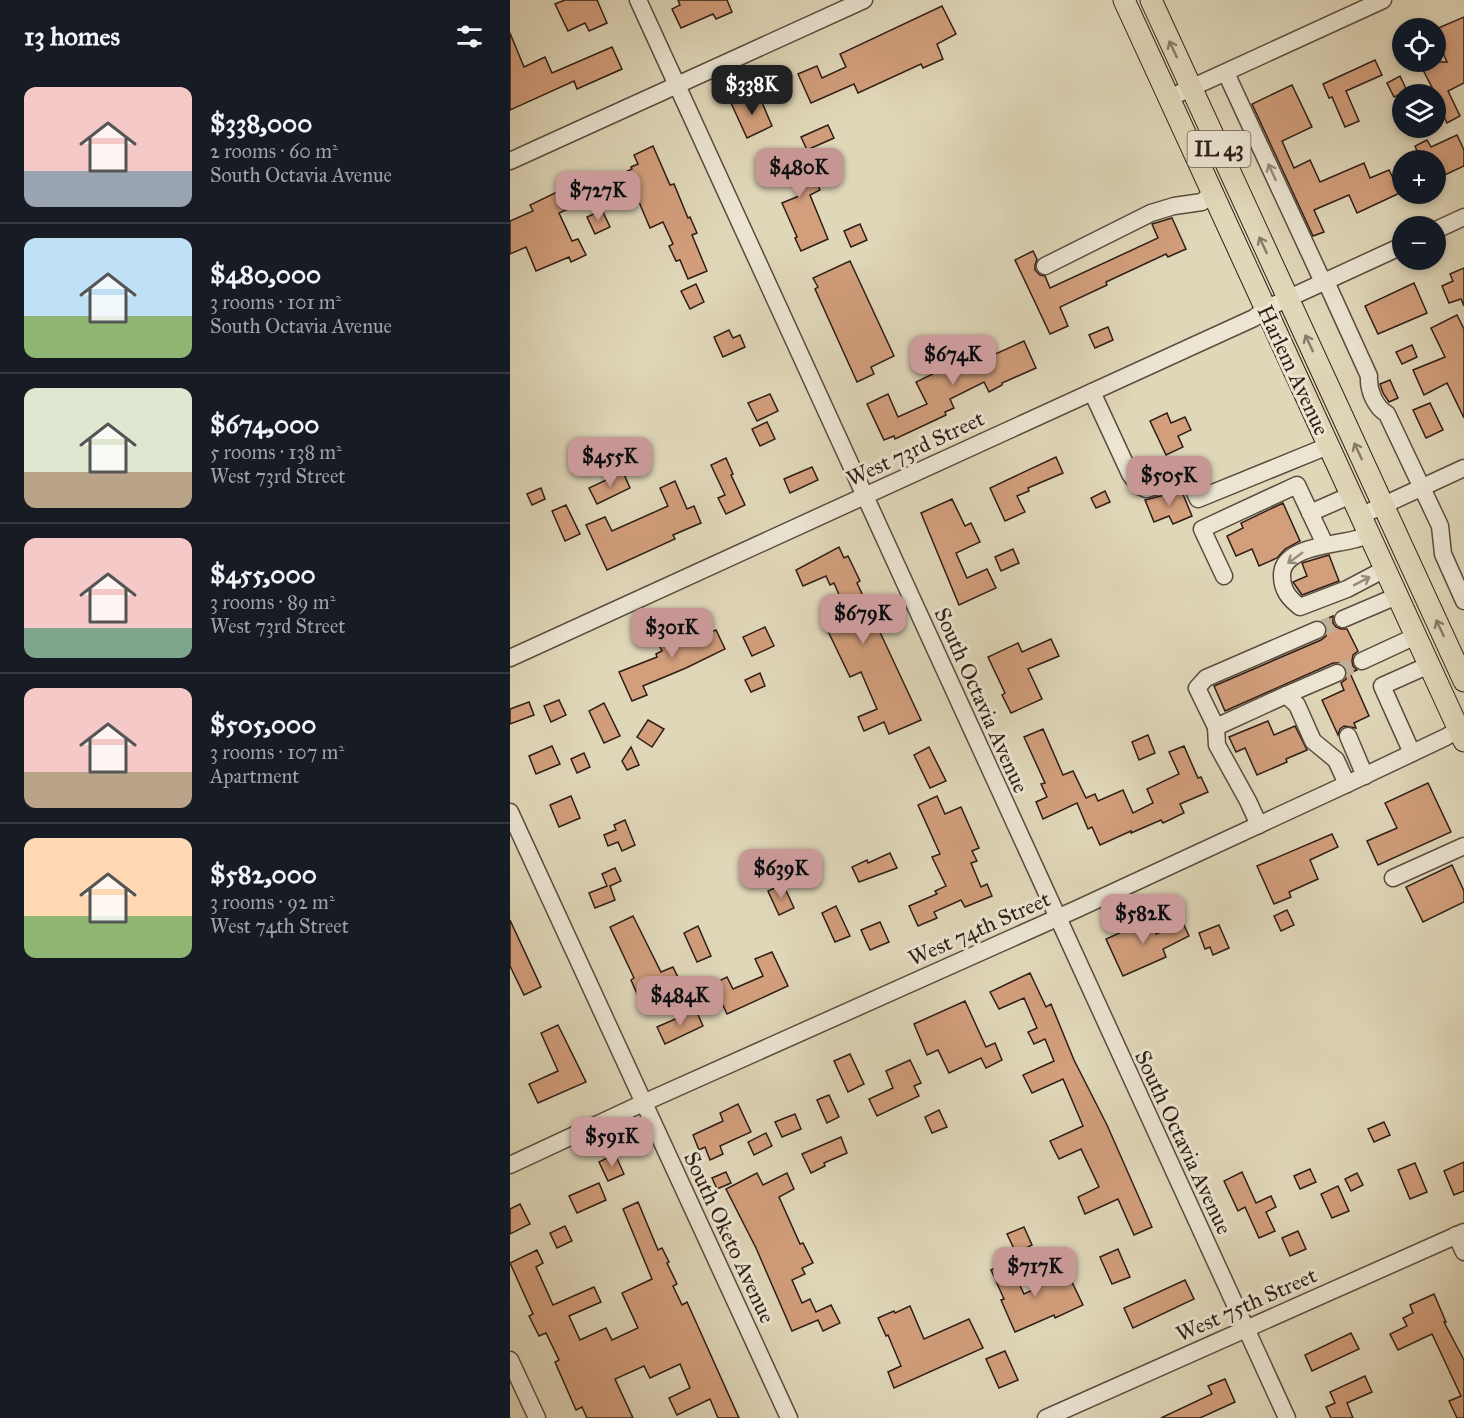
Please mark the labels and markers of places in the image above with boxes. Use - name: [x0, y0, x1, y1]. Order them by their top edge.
- pin: $338K: [710, 65, 794, 116]
- pin: $480K: [757, 148, 841, 199]
- pin: $727K: [556, 171, 640, 222]
- pin: $674K: [911, 335, 995, 386]
- pin: $455K: [568, 437, 652, 488]
- pin: $505K: [1127, 456, 1211, 507]
- pin: $679K: [821, 594, 905, 645]
- pin: $301K: [630, 608, 714, 659]
- pin: $639K: [739, 849, 823, 900]
- pin: $582K: [1101, 894, 1185, 945]
- pin: $484K: [638, 976, 722, 1027]
- pin: $591K: [570, 1117, 654, 1168]
- pin: $717K: [993, 1247, 1077, 1298]

